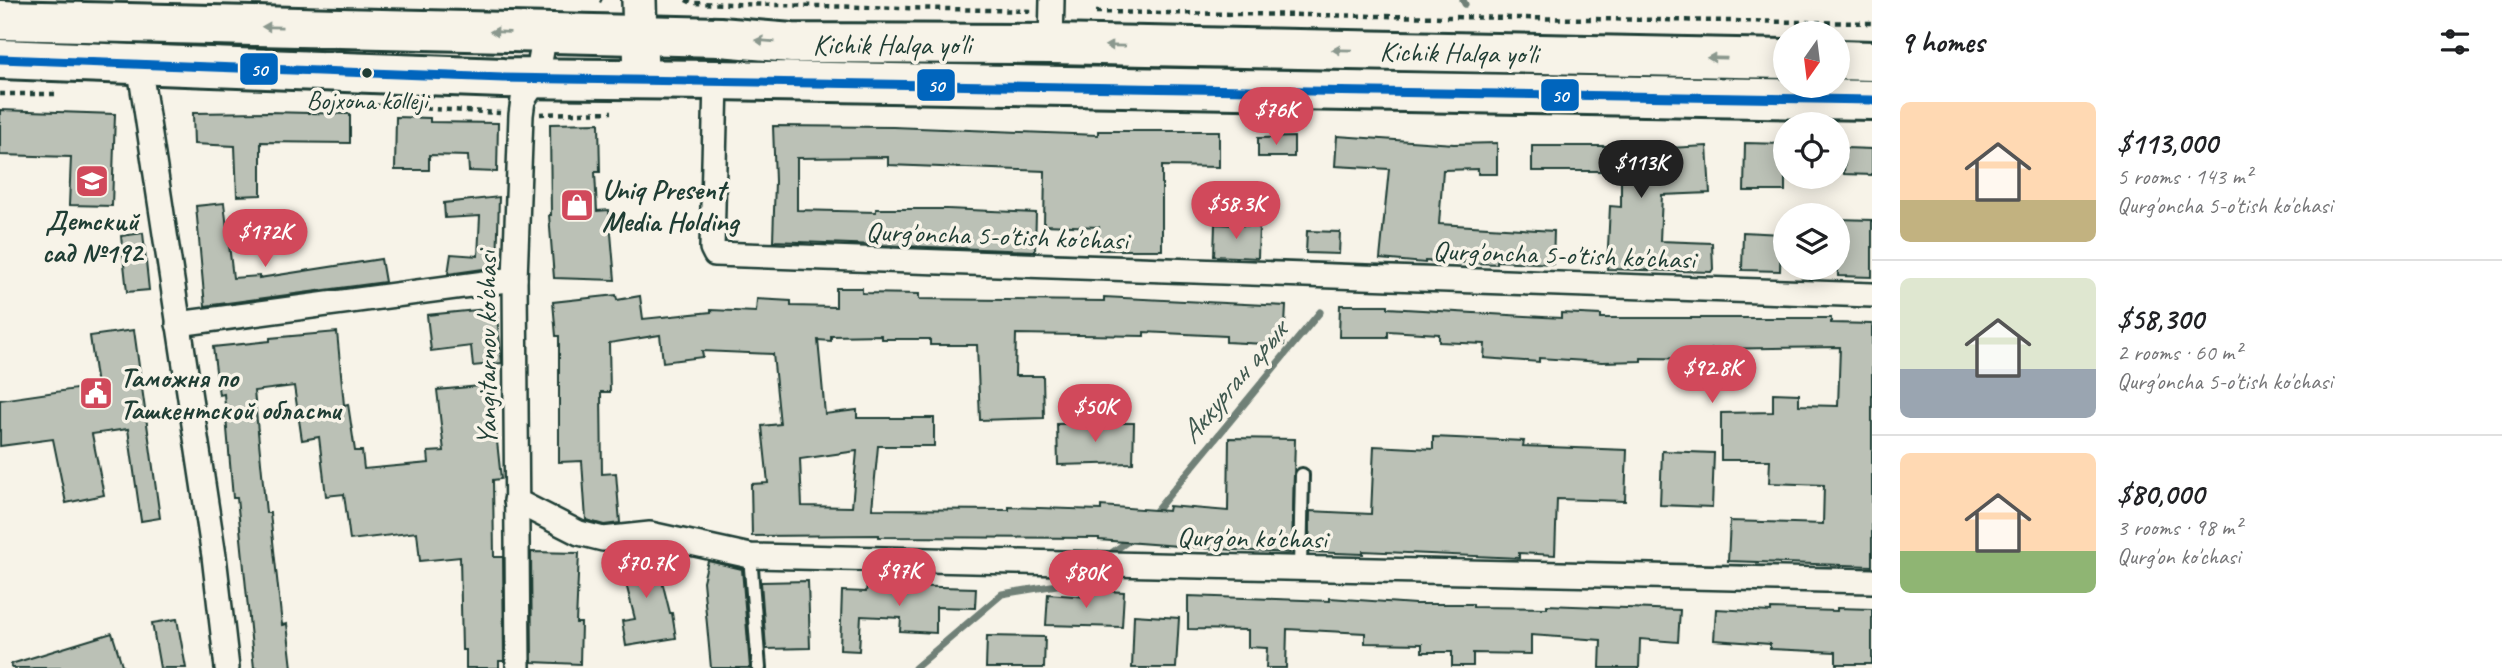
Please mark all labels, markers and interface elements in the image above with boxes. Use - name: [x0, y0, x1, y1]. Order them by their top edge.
- one-way arrow: [261, 21, 283, 32]
- north arrow: [1773, 21, 1850, 98]
- map controls: [1773, 21, 1850, 280]
- text: 9 homes: [1900, 23, 1984, 61]
- icon: filters: [2436, 23, 2474, 61]
- one-way arrow: [488, 26, 510, 38]
- street label: Kichik Halqa yo'li: [813, 27, 975, 62]
- street label: Kichik Halqa yo'li: [1379, 34, 1542, 71]
- one-way arrow: [754, 35, 776, 46]
- one-way arrow: [1104, 40, 1126, 51]
- one-way arrow: [1331, 44, 1353, 56]
- line badge: 50: [239, 52, 279, 86]
- one-way arrow: [1706, 52, 1728, 63]
- text: 50: [251, 58, 270, 82]
- marker: Bojxona kolleji: [360, 66, 374, 80]
- line badge: 50: [916, 68, 956, 102]
- text: 50: [928, 74, 947, 98]
- line badge: 50: [1540, 78, 1580, 112]
- place label: Bojxona kolleji: [307, 84, 431, 117]
- text: 50: [1552, 84, 1571, 108]
- pin: $76K: [1235, 88, 1317, 147]
- text: $76K: [1254, 95, 1298, 124]
- button: locate: [1773, 112, 1850, 189]
- text: $113,000: [2117, 124, 2217, 162]
- icon: home: [1956, 130, 2040, 214]
- pin: $113K: [1592, 140, 1690, 200]
- text: $113K: [1614, 148, 1668, 177]
- school or university icon: Детский сад №192: [73, 162, 111, 200]
- text: 5 rooms · 143 m²: [2117, 162, 2252, 191]
- place label: Uniq Present Media Holding: [602, 172, 741, 239]
- pin: $58.3K: [1179, 182, 1293, 241]
- shop icon: Uniq Present Media Holding: [558, 186, 596, 224]
- text: $58.3K: [1207, 189, 1265, 218]
- text: Qurg'oncha 5-o'tish ko'chasi: [2117, 191, 2333, 220]
- place label: Детский сад №192: [42, 203, 144, 270]
- button: layers: [1773, 203, 1850, 280]
- pin: $172K: [216, 210, 314, 269]
- street label: Qurg'oncha 5-o'tish ko'chasi: [865, 213, 1132, 258]
- text: $172K: [239, 217, 292, 246]
- street label: Qurg'oncha 5-o'tish ko'chasi: [1432, 232, 1699, 277]
- street label: Yangitarnov ko'chasi: [469, 247, 504, 445]
- text: $58,300: [2117, 300, 2203, 338]
- icon: home: [1956, 306, 2040, 390]
- water label: Аккурган арык: [1171, 309, 1299, 451]
- text: 2 rooms · 60 m²: [2117, 338, 2241, 367]
- pin: $92.8K: [1655, 346, 1769, 405]
- text: $92.8K: [1683, 353, 1741, 382]
- place label: Таможня по Ташкентской области: [120, 360, 342, 427]
- text: Qurg'oncha 5-o'tish ko'chasi: [2117, 367, 2333, 396]
- public building icon: Таможня по Ташкентской области: [77, 374, 115, 412]
- pin: $50K: [1054, 384, 1136, 444]
- text: $50K: [1074, 392, 1116, 421]
- text: $80,000: [2117, 475, 2204, 513]
- icon: home: [1956, 481, 2040, 565]
- text: 3 rooms · 98 m²: [2117, 513, 2241, 542]
- street label: Qurg'on ko'chasi: [1177, 519, 1331, 556]
- pin: $70.7K: [589, 540, 703, 600]
- text: Qurg'on ko'chasi: [2117, 542, 2240, 571]
- text: $70.7K: [617, 548, 675, 577]
- pin: $97K: [858, 548, 940, 608]
- pin: $80K: [1045, 550, 1127, 610]
- text: $97K: [878, 556, 920, 585]
- text: $80K: [1065, 558, 1107, 587]

